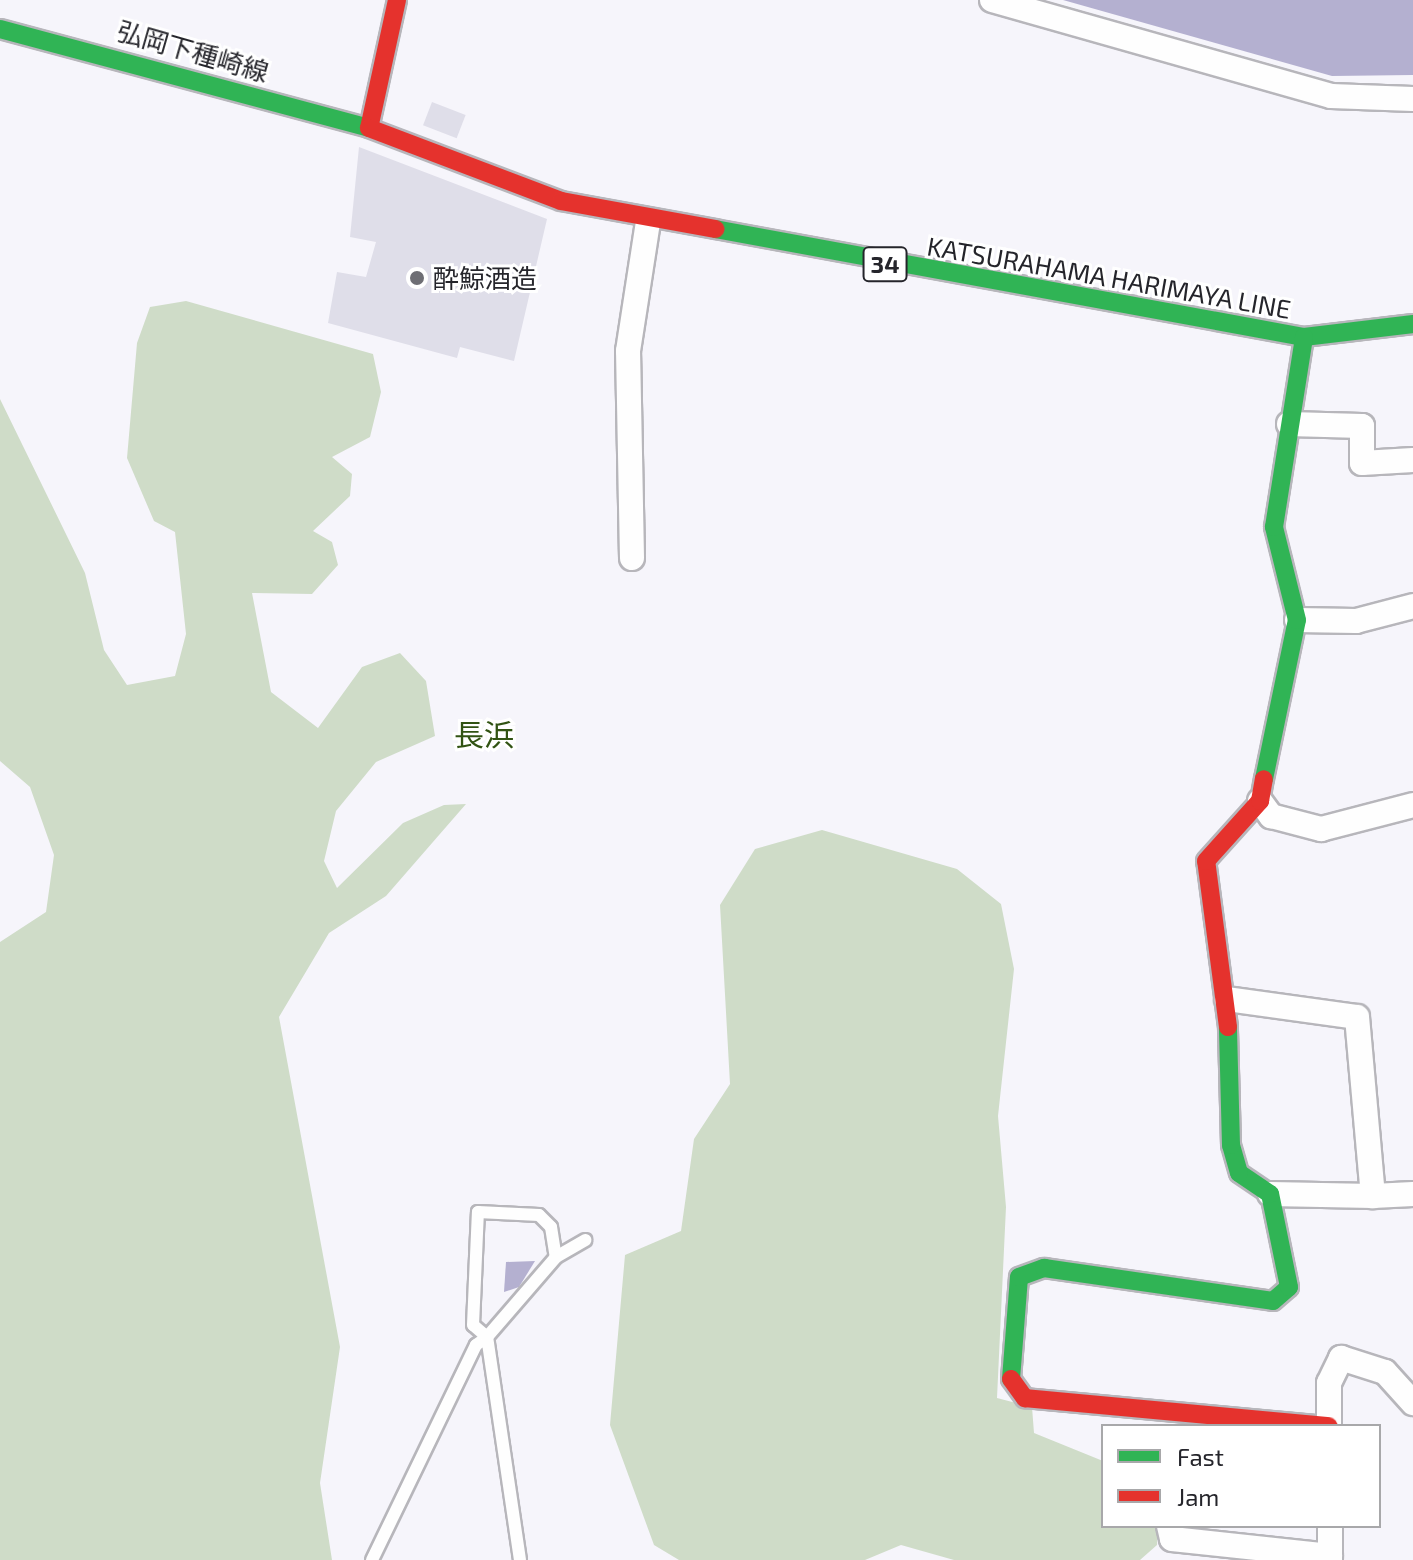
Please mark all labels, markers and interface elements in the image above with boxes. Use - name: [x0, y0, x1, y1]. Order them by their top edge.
- street label: 弘岡下種崎線: [114, 15, 272, 87]
- street label: KATSURAHAMA HARIMAYA LINE: [924, 230, 1294, 324]
- road number: 34: [861, 244, 909, 284]
- place label: 酔鯨酒造: [433, 262, 537, 294]
- marker: 酔鯨酒造: [408, 269, 426, 287]
- district label: 長浜: [454, 716, 514, 752]
- legend: [1101, 1424, 1381, 1528]
- text: Fast: [1177, 1442, 1224, 1471]
- text: Jam: [1177, 1482, 1219, 1511]

